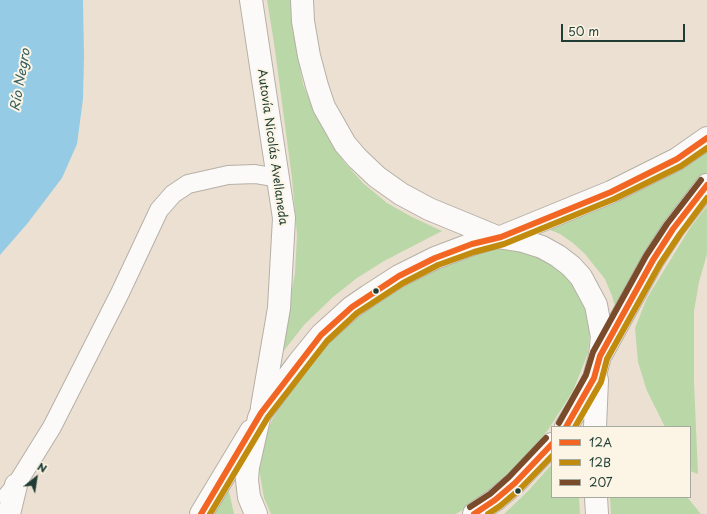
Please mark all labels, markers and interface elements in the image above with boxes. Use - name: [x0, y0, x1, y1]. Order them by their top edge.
- scale bar: [563, 16, 687, 42]
- text: 50 m: [568, 22, 599, 40]
- water label: Río Negro: [8, 48, 34, 112]
- street label: Autovía Nicolás Avellaneda: [254, 68, 290, 226]
- unlabelled marker: [371, 286, 381, 296]
- legend: [551, 426, 691, 498]
- text: 12A: [589, 433, 612, 451]
- text: 12B: [589, 453, 611, 471]
- north arrow: [16, 458, 56, 498]
- text: N: [34, 458, 50, 477]
- text: 207: [589, 473, 613, 491]
- unlabelled marker: [513, 486, 523, 496]

